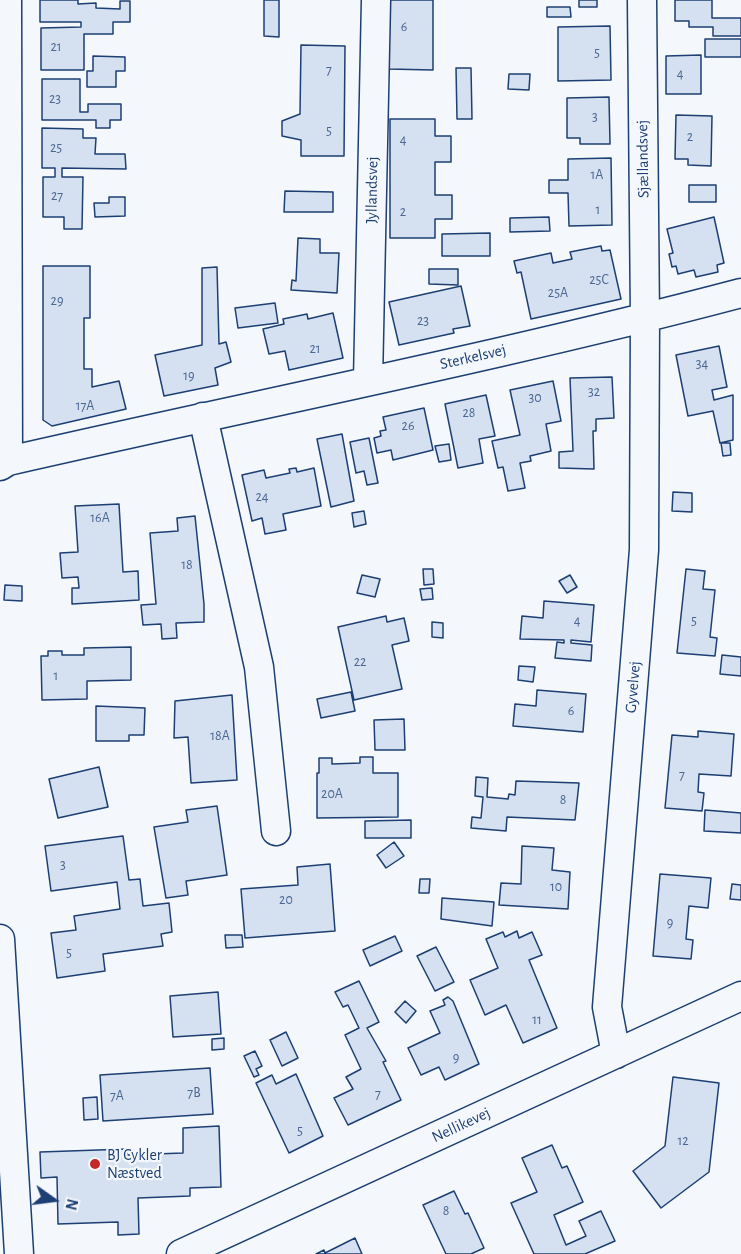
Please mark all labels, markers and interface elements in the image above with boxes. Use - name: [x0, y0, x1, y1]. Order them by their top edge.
- house number: 6: [401, 19, 407, 35]
- house number: 21: [50, 39, 62, 55]
- house number: 5: [594, 45, 600, 61]
- house number: 7: [326, 62, 332, 78]
- house number: 4: [677, 66, 683, 82]
- house number: 23: [49, 91, 61, 107]
- house number: 3: [592, 109, 598, 125]
- street label: Sjællandsvej: [633, 120, 653, 198]
- house number: 5: [326, 123, 332, 139]
- house number: 2: [687, 129, 693, 145]
- house number: 4: [400, 132, 406, 148]
- house number: 25: [50, 140, 62, 156]
- street label: Jyllandsvej: [362, 156, 382, 224]
- house number: 1A: [591, 167, 603, 183]
- house number: 27: [51, 188, 63, 204]
- house number: 1: [596, 202, 600, 218]
- house number: 2: [400, 204, 406, 220]
- house number: 25C: [589, 272, 609, 288]
- house number: 25A: [548, 285, 568, 301]
- house number: 29: [51, 293, 63, 309]
- house number: 23: [417, 313, 429, 329]
- street label: Sterkelsvej: [438, 340, 508, 374]
- house number: 21: [309, 341, 321, 357]
- house number: 34: [696, 356, 708, 372]
- house number: 19: [183, 368, 195, 384]
- house number: 32: [588, 384, 600, 400]
- house number: 30: [528, 390, 542, 406]
- house number: 17A: [76, 398, 94, 414]
- house number: 28: [462, 405, 476, 421]
- house number: 26: [402, 418, 414, 434]
- house number: 24: [255, 489, 269, 505]
- house number: 16A: [90, 510, 110, 526]
- house number: 18: [181, 557, 193, 573]
- house number: 4: [574, 613, 580, 629]
- house number: 5: [691, 613, 697, 629]
- house number: 22: [354, 654, 366, 670]
- street label: Gyvelvej: [621, 660, 645, 714]
- house number: 1: [54, 668, 58, 684]
- house number: 6: [568, 703, 574, 719]
- house number: 18A: [210, 728, 230, 744]
- house number: 7: [679, 767, 685, 783]
- house number: 20A: [321, 786, 343, 802]
- house number: 8: [560, 792, 566, 808]
- house number: 3: [60, 857, 66, 873]
- house number: 10: [550, 879, 562, 895]
- house number: 20: [279, 892, 293, 908]
- house number: 9: [667, 915, 673, 931]
- house number: 5: [66, 945, 72, 961]
- house number: 11: [532, 1012, 542, 1028]
- house number: 9: [453, 1050, 459, 1066]
- house number: 7B: [187, 1085, 201, 1101]
- house number: 7: [375, 1086, 381, 1102]
- house number: 7A: [110, 1088, 124, 1104]
- street label: Nellikevej: [429, 1103, 493, 1147]
- house number: 5: [297, 1123, 303, 1139]
- house number: 12: [677, 1133, 689, 1149]
- place label: BJ Cykler Næstved: [107, 1145, 162, 1183]
- marker: BJ Cykler Næstved: [88, 1157, 102, 1171]
- north arrow: [24, 1170, 84, 1230]
- text: N: [62, 1197, 81, 1212]
- house number: 8: [443, 1203, 449, 1219]

